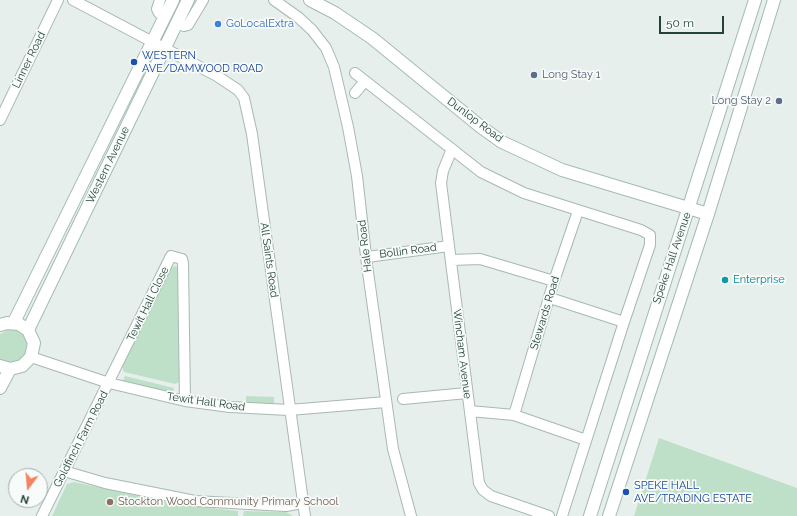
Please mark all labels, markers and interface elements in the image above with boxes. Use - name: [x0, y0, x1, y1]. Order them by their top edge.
- scale bar: [661, 8, 726, 34]
- text: 50 m: [666, 16, 694, 30]
- place label: GoLocalExtra: [226, 17, 294, 31]
- marker: GoLocalExtra: [213, 19, 223, 29]
- street label: Linner Road: [10, 30, 48, 90]
- place label: WESTERN AVE/DAMWOOD ROAD: [142, 49, 263, 75]
- marker: WESTERN AVE/DAMWOOD ROAD: [129, 57, 139, 67]
- place label: Long Stay 1: [542, 68, 600, 82]
- marker: Long Stay 1: [529, 70, 539, 80]
- place label: Long Stay 2: [712, 94, 771, 108]
- street label: Dunlop Road: [445, 95, 505, 145]
- marker: Long Stay 2: [774, 96, 784, 106]
- street label: Western Avenue: [84, 124, 132, 206]
- street label: Speke Hall Avenue: [650, 210, 694, 306]
- street label: Hale Road: [355, 219, 375, 273]
- street label: All Saints Road: [257, 222, 281, 298]
- street label: Bollin Road: [378, 241, 438, 261]
- street label: Tewit Hall Close: [124, 265, 172, 343]
- place label: Enterprise: [733, 273, 785, 287]
- street label: Stewards Road: [528, 275, 562, 351]
- marker: Enterprise: [720, 275, 730, 285]
- street label: Wincham Avenue: [450, 308, 474, 400]
- street label: Goldfinch Farm Road: [51, 389, 111, 489]
- street label: Tewit Hall Road: [166, 390, 246, 414]
- north arrow: [8, 468, 48, 508]
- place label: SPEKE HALL AVE/TRADING ESTATE: [634, 479, 752, 505]
- marker: SPEKE HALL AVE/TRADING ESTATE: [621, 487, 631, 497]
- text: N: [19, 492, 31, 506]
- place label: Stockton Wood Community Primary School: [118, 495, 339, 509]
- marker: Stockton Wood Community Primary School: [105, 497, 115, 507]

